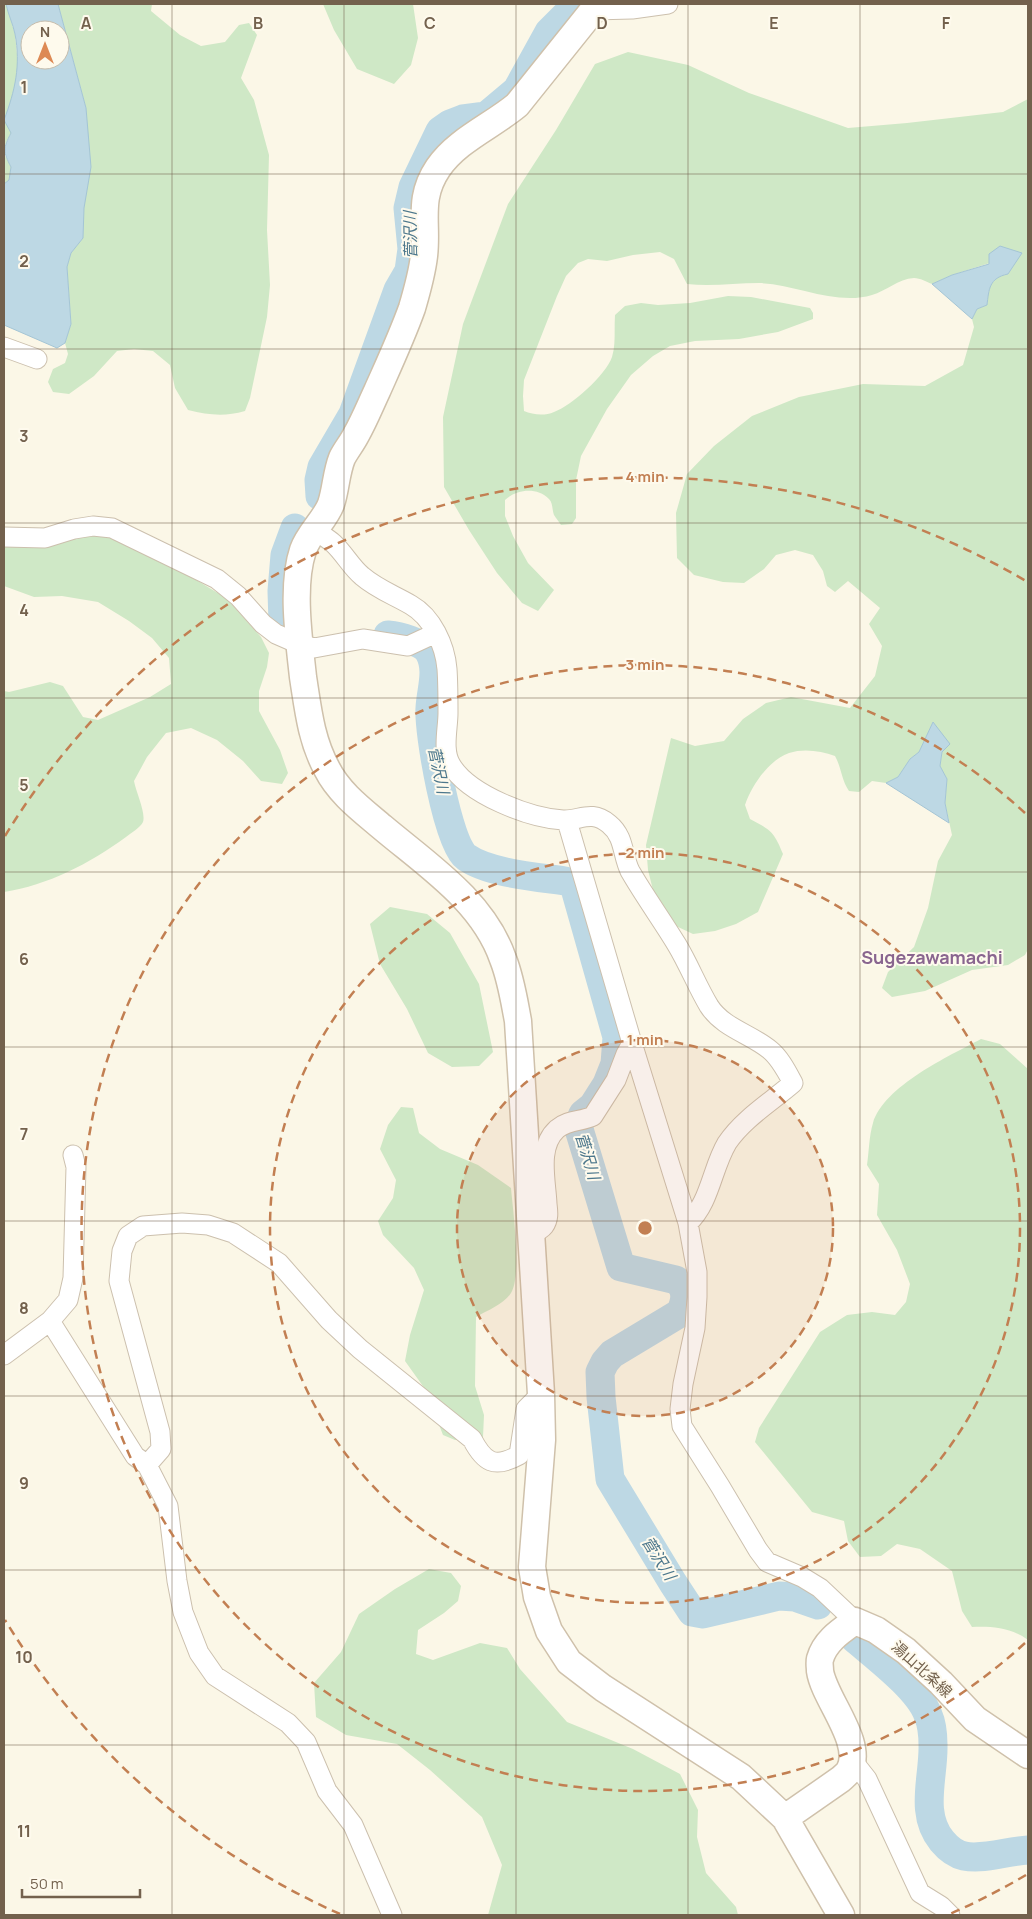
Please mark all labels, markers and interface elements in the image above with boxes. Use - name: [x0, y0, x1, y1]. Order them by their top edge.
- text: A: [81, 12, 92, 34]
- text: B: [253, 12, 263, 34]
- text: C: [424, 12, 436, 34]
- text: D: [596, 12, 608, 34]
- text: E: [769, 12, 779, 34]
- text: F: [942, 12, 951, 34]
- north arrow: [20, 20, 70, 70]
- text: N: [40, 22, 50, 41]
- text: 1: [20, 76, 28, 98]
- water label: 菅沢川: [399, 209, 421, 259]
- text: 2: [19, 250, 29, 272]
- text: 3: [19, 425, 29, 447]
- text: 4 min: [625, 466, 665, 487]
- text: 4: [19, 599, 29, 621]
- text: 3 min: [626, 654, 664, 675]
- water label: 菅沢川: [423, 744, 455, 798]
- text: 5: [19, 774, 29, 796]
- text: 2 min: [625, 842, 665, 863]
- district label: Sugezawamachi: [861, 945, 1003, 969]
- text: 6: [19, 948, 29, 970]
- text: 1 min: [627, 1029, 663, 1050]
- text: 7: [20, 1123, 28, 1145]
- water label: 菅沢川: [570, 1130, 606, 1184]
- centre of rings: [636, 1219, 654, 1237]
- text: 8: [19, 1297, 29, 1319]
- text: 9: [19, 1472, 29, 1494]
- water label: 菅沢川: [637, 1532, 682, 1586]
- street label: 湯山北条線: [887, 1636, 957, 1702]
- text: 10: [15, 1646, 33, 1668]
- text: 11: [17, 1820, 31, 1842]
- scale bar: [22, 1866, 140, 1898]
- text: 50 m: [30, 1873, 64, 1894]

